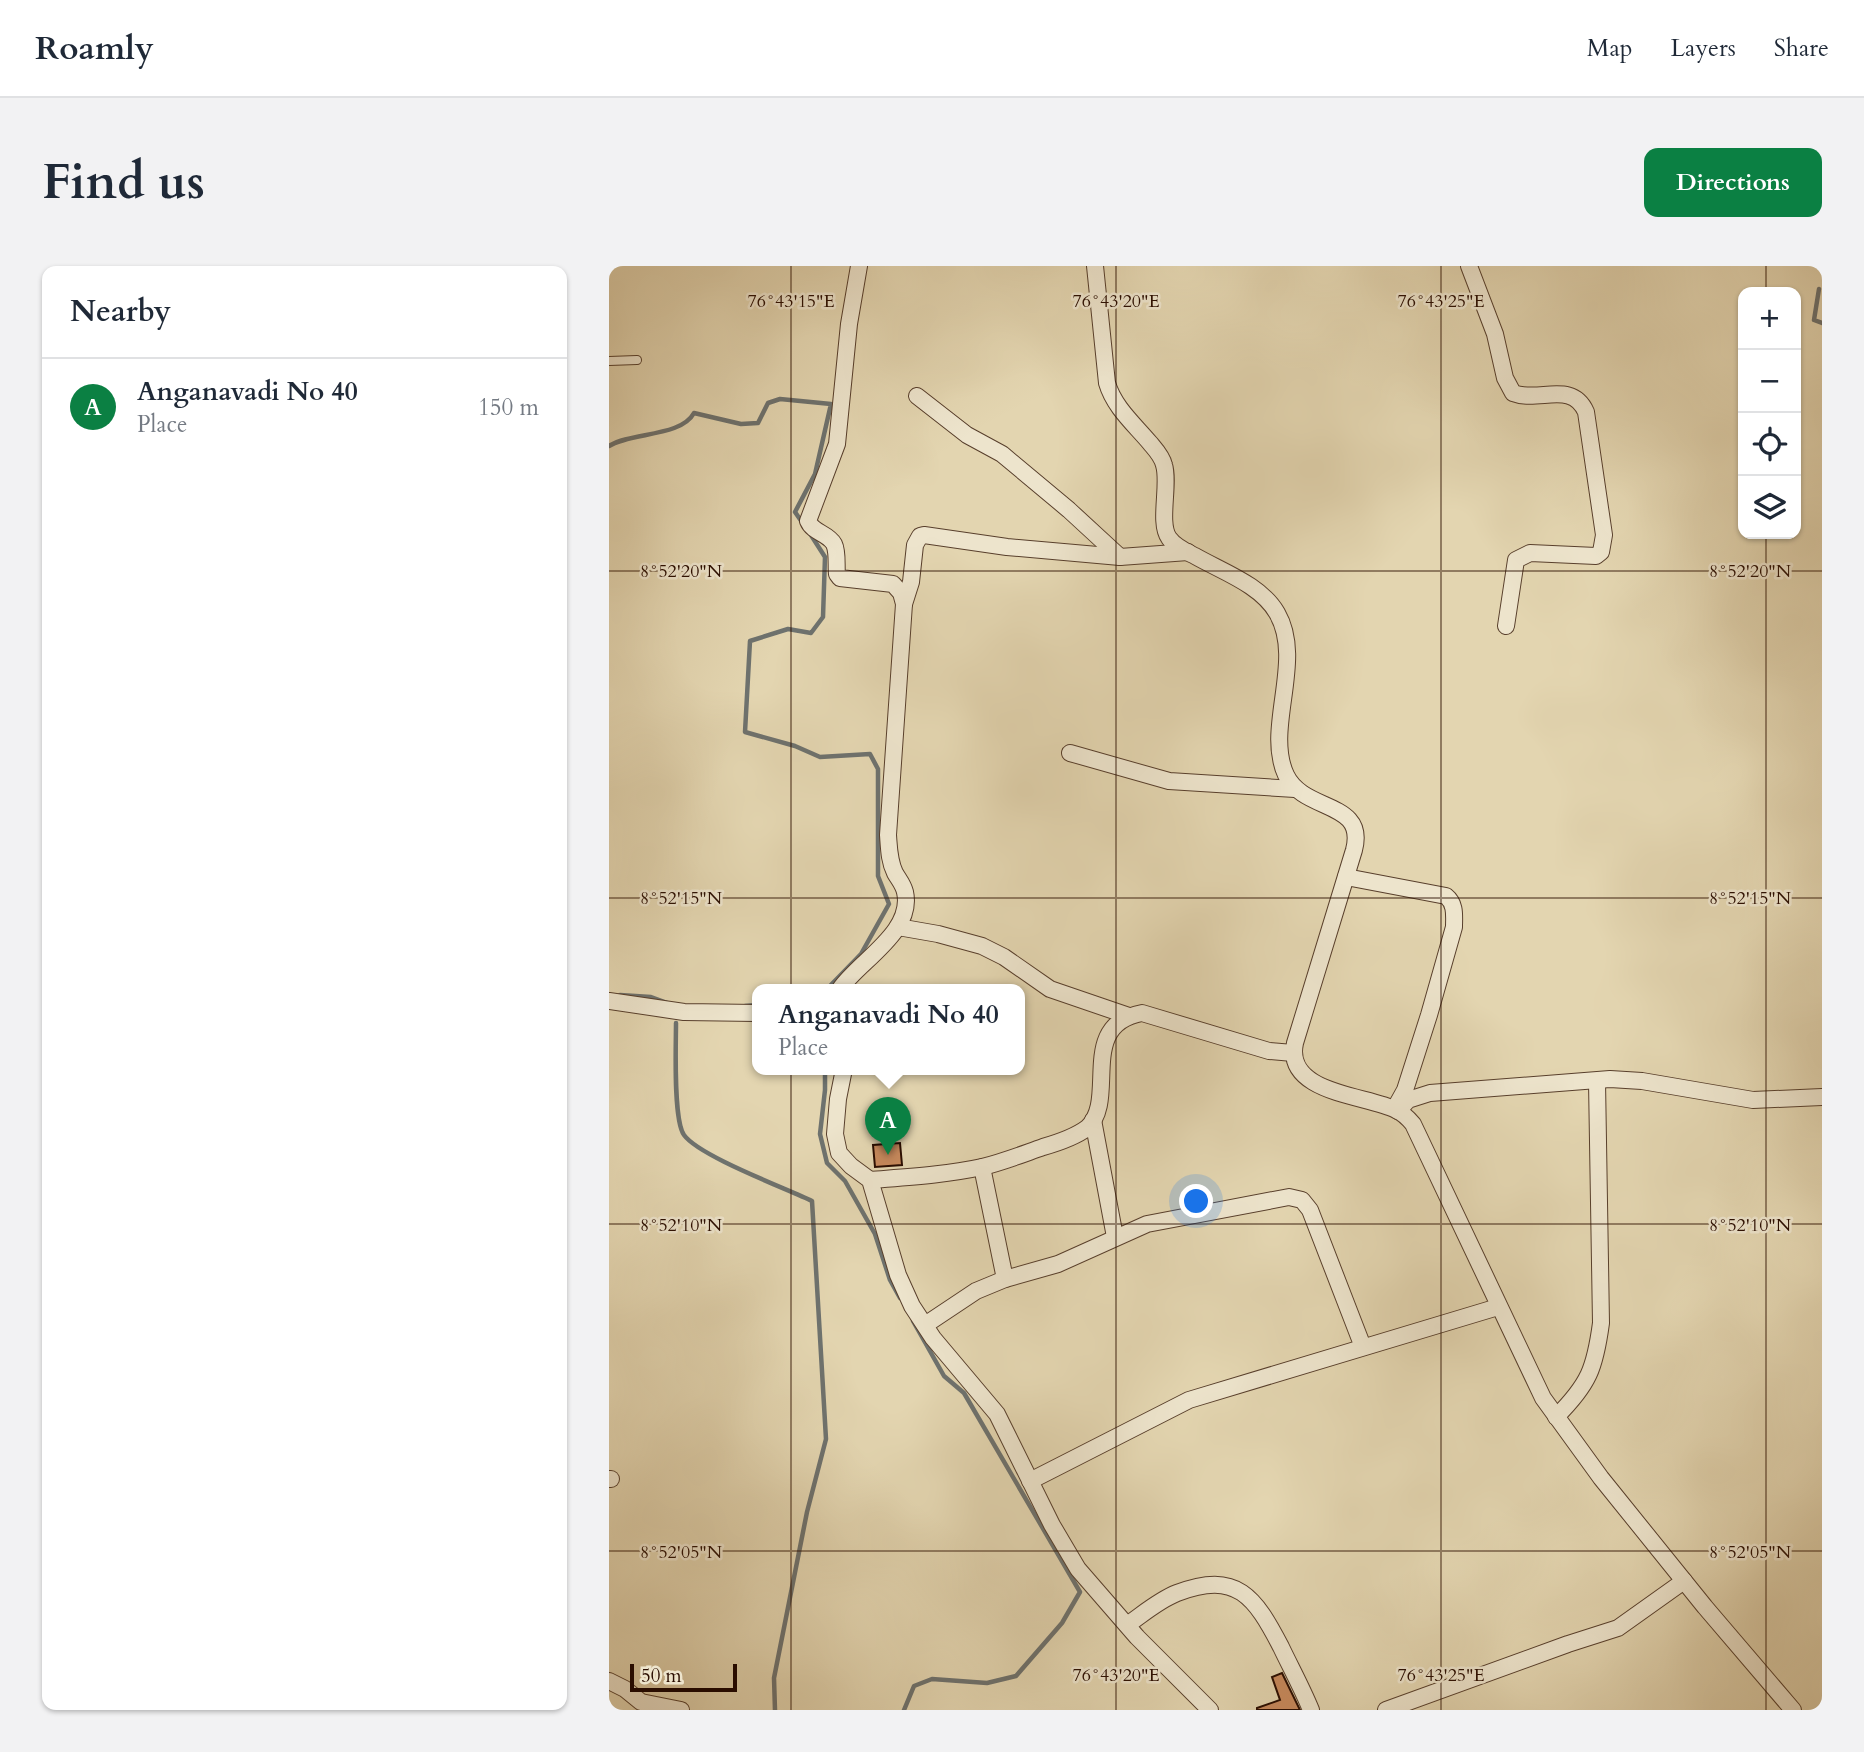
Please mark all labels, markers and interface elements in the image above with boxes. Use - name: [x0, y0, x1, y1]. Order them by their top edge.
- text: Roamly: [35, 26, 154, 71]
- text: Map: [1587, 32, 1633, 65]
- text: Layers: [1671, 32, 1736, 65]
- text: Share: [1774, 32, 1829, 65]
- button: Directions: [1644, 148, 1822, 217]
- text: Find us: [42, 149, 205, 216]
- map controls: [1738, 287, 1801, 539]
- button: +: [1738, 287, 1801, 350]
- text: 76°43'15"E: [747, 289, 835, 314]
- text: 76°43'20"E: [1072, 289, 1160, 314]
- text: 76°43'25"E: [1397, 289, 1485, 314]
- text: Nearby: [70, 291, 171, 332]
- button: −: [1738, 350, 1801, 413]
- text: Anganavadi No 40: [137, 374, 358, 409]
- text: A: [84, 392, 102, 423]
- text: 150 m: [478, 392, 539, 423]
- text: Place: [137, 409, 187, 440]
- button: locate: [1738, 413, 1801, 476]
- button: layers: [1738, 476, 1801, 539]
- text: 8°52'20"N: [640, 559, 723, 584]
- text: 8°52'20"N: [1709, 559, 1792, 584]
- text: 8°52'15"N: [640, 886, 723, 911]
- text: 8°52'15"N: [1709, 886, 1792, 911]
- popup: [752, 984, 1025, 1075]
- text: Anganavadi No 40: [778, 997, 999, 1032]
- text: Place: [778, 1032, 828, 1063]
- pin: A: [865, 1097, 911, 1155]
- your location: [1179, 1184, 1213, 1218]
- text: 8°52'10"N: [640, 1213, 723, 1238]
- text: 8°52'10"N: [1709, 1213, 1792, 1238]
- text: 8°52'05"N: [640, 1540, 723, 1565]
- text: 8°52'05"N: [1709, 1540, 1792, 1565]
- scale bar: [630, 1661, 737, 1693]
- text: 50 m: [641, 1663, 682, 1689]
- text: 76°43'20"E: [1072, 1663, 1160, 1688]
- text: 76°43'25"E: [1397, 1663, 1485, 1688]

